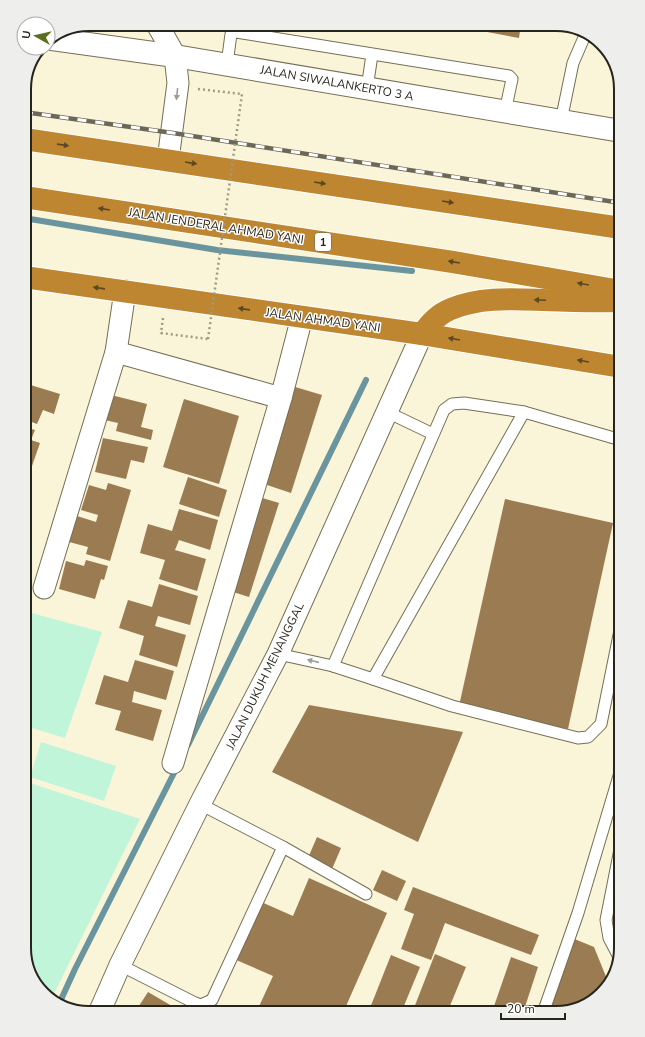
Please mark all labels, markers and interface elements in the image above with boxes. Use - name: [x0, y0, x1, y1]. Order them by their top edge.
- north arrow: [16, 16, 56, 56]
- text: U: [19, 30, 35, 40]
- street label: JALAN SIWALANKERTO 3 A: [258, 61, 415, 104]
- one-way arrow: [174, 88, 180, 100]
- one-way arrow: [57, 142, 69, 148]
- one-way arrow: [185, 160, 197, 166]
- one-way arrow: [314, 180, 326, 186]
- one-way arrow: [442, 199, 455, 205]
- street label: JALAN JENDERAL AHMAD YANI: [126, 204, 305, 248]
- one-way arrow: [98, 206, 110, 212]
- road number: 1: [315, 233, 331, 251]
- one-way arrow: [448, 259, 460, 265]
- one-way arrow: [576, 281, 589, 287]
- one-way arrow: [93, 285, 105, 291]
- one-way arrow: [533, 297, 546, 303]
- street label: JALAN AHMAD YANI: [264, 304, 381, 336]
- one-way arrow: [238, 306, 250, 312]
- one-way arrow: [448, 336, 460, 342]
- one-way arrow: [576, 358, 589, 364]
- street label: JALAN DUKUH MENANGGAL: [222, 599, 308, 753]
- one-way arrow: [306, 658, 319, 664]
- scale bar: [501, 995, 565, 1021]
- text: 20 m: [507, 1001, 535, 1017]

